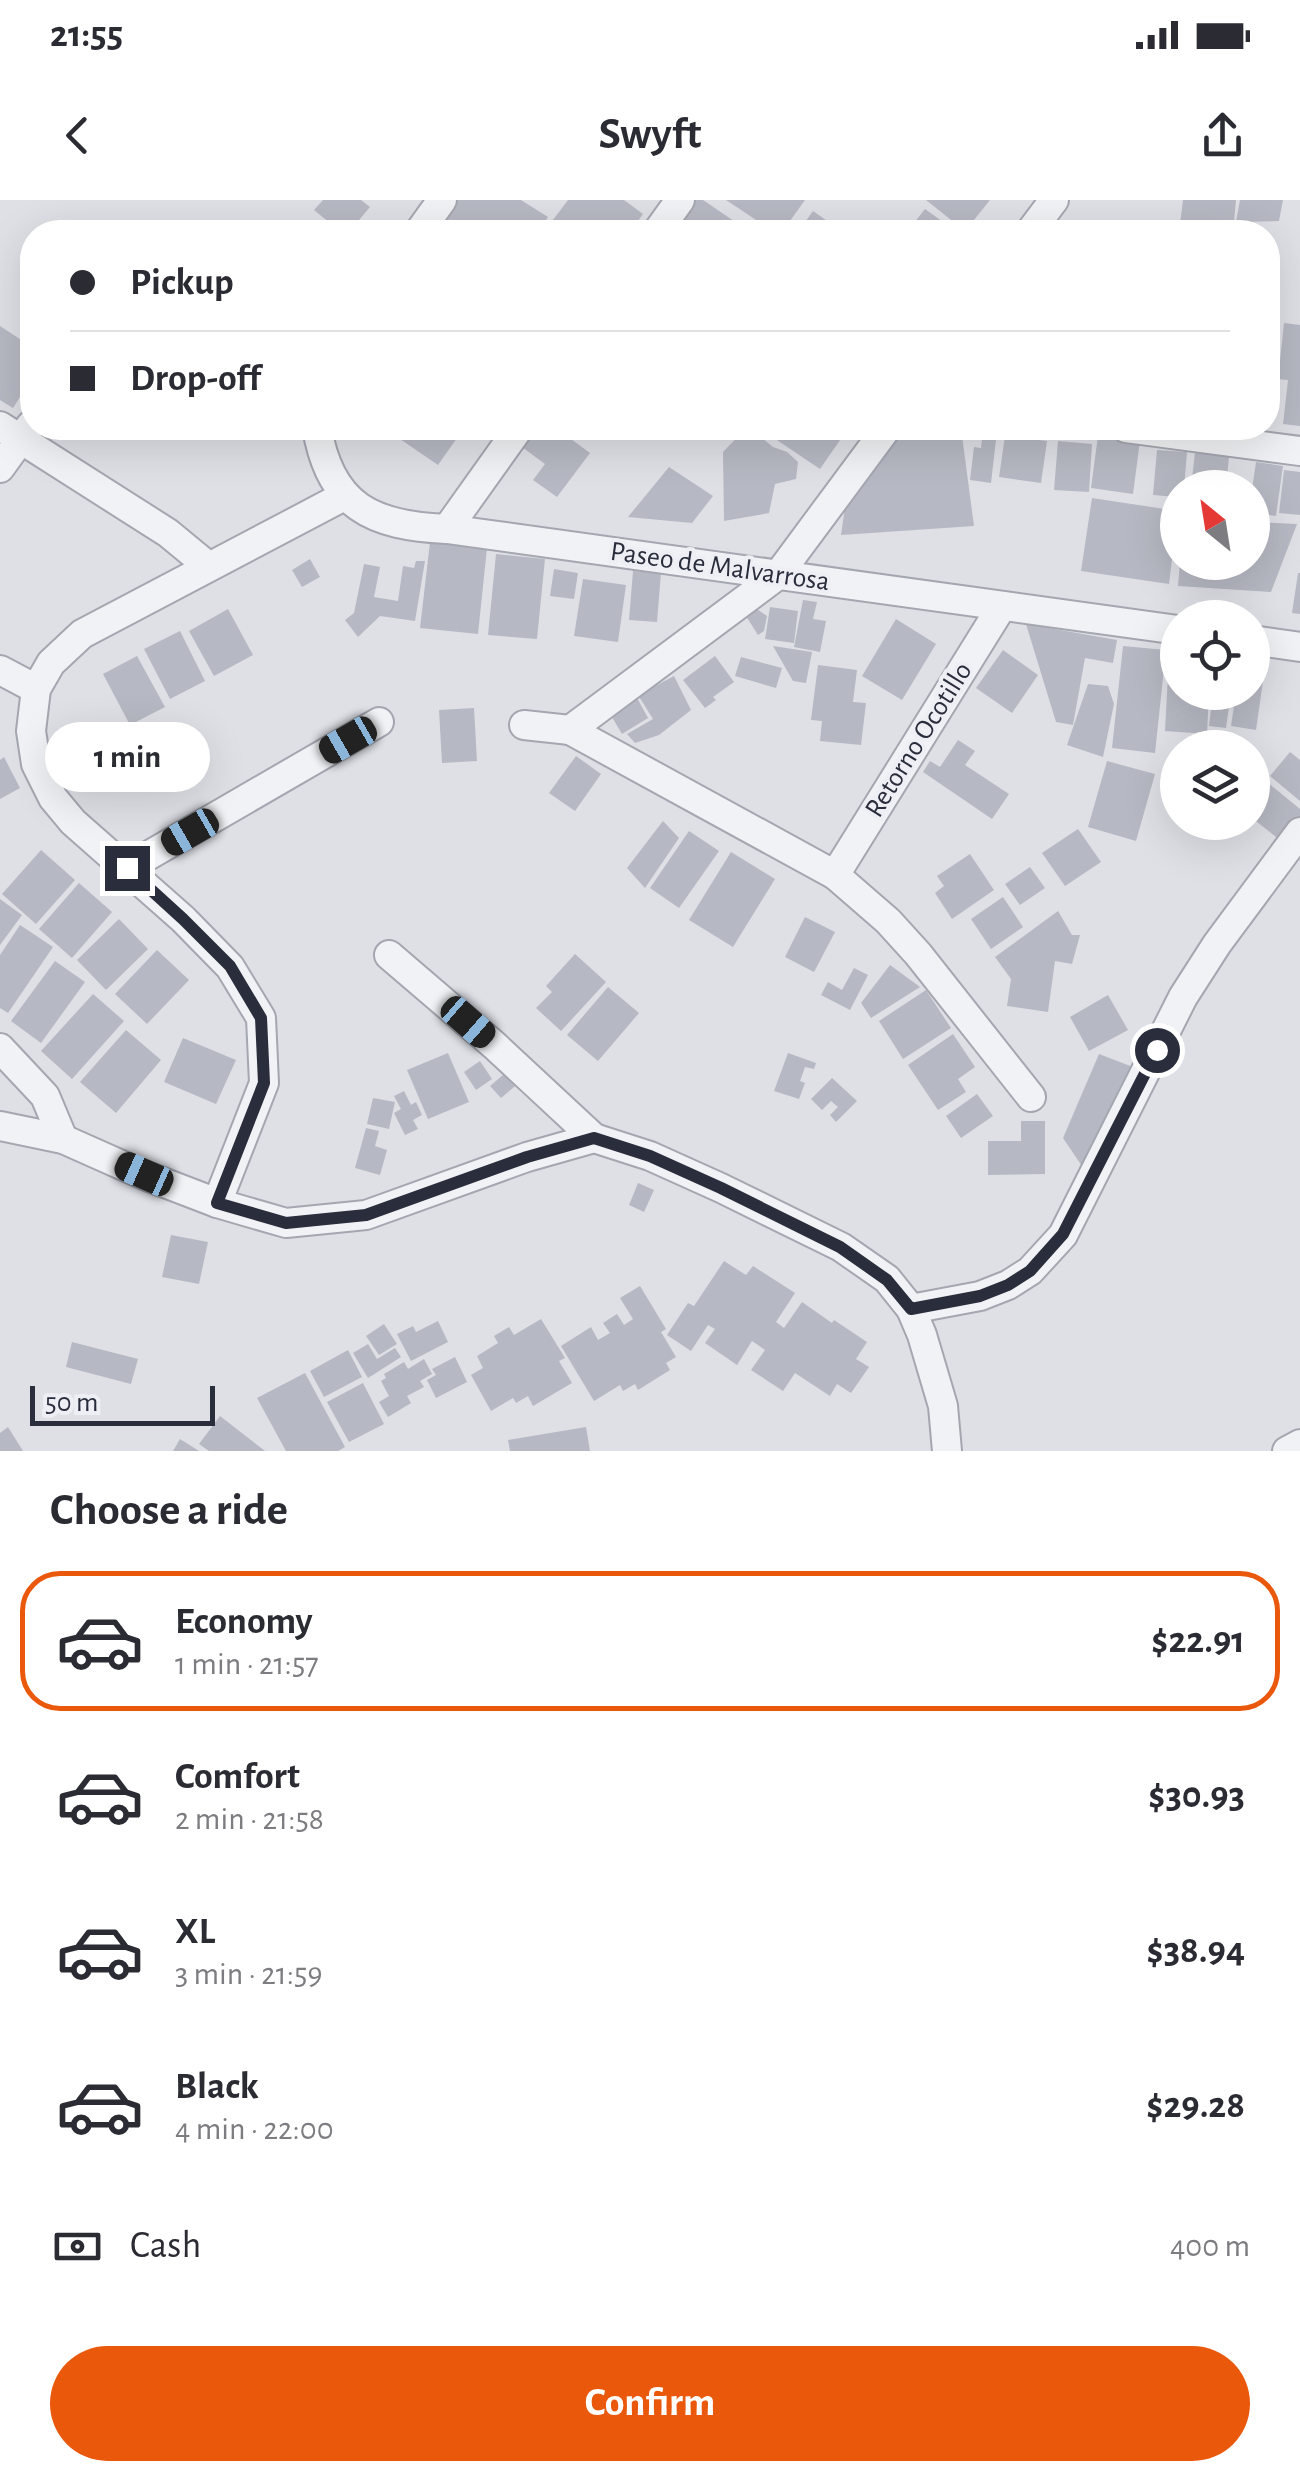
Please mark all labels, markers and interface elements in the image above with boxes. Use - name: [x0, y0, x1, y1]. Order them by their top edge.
- text: 21:55: [50, 16, 123, 54]
- icon: back: [50, 108, 105, 163]
- icon: share: [1195, 108, 1250, 163]
- text: Swyft: [598, 112, 702, 157]
- text: Pickup: [130, 264, 234, 302]
- text: Drop-off: [130, 360, 261, 398]
- north arrow: [1160, 470, 1270, 580]
- map controls: [1160, 470, 1270, 840]
- street label: Paseo de Malvarrosa: [609, 538, 832, 596]
- button: locate: [1160, 600, 1270, 710]
- street label: Retorno Ocotillo: [860, 658, 978, 822]
- car: [315, 712, 381, 768]
- callout: 1 min: [44, 723, 210, 793]
- button: layers: [1160, 730, 1270, 840]
- text: 1 min: [94, 741, 161, 773]
- car: [157, 804, 223, 860]
- route end: [105, 846, 150, 891]
- car: [436, 991, 500, 1053]
- route start: [1135, 1028, 1180, 1073]
- car: [110, 1148, 178, 1200]
- scale bar: [30, 1381, 215, 1426]
- text: 50 m: [45, 1389, 99, 1417]
- text: Choose a ride: [50, 1488, 288, 1533]
- icon: car: [55, 1596, 145, 1686]
- text: Economy: [175, 1603, 313, 1641]
- text: $22.91: [1151, 1622, 1245, 1660]
- text: 1 min · 21:57: [175, 1648, 319, 1680]
- icon: car: [55, 1751, 145, 1841]
- text: Comfort: [175, 1758, 300, 1796]
- text: $30.93: [1148, 1777, 1245, 1815]
- text: 2 min · 21:58: [175, 1803, 324, 1835]
- icon: car: [55, 1906, 145, 1996]
- text: XL: [175, 1913, 215, 1951]
- text: $38.94: [1147, 1932, 1245, 1970]
- text: 3 min · 21:59: [175, 1958, 323, 1990]
- icon: car: [55, 2061, 145, 2151]
- text: Black: [175, 2068, 259, 2106]
- text: $29.28: [1146, 2087, 1245, 2125]
- text: 4 min · 22:00: [175, 2113, 334, 2145]
- icon: cash: [50, 2219, 105, 2274]
- text: Cash: [130, 2227, 201, 2265]
- text: 400 m: [1170, 2230, 1250, 2262]
- button: Confirm: [50, 2346, 1250, 2461]

